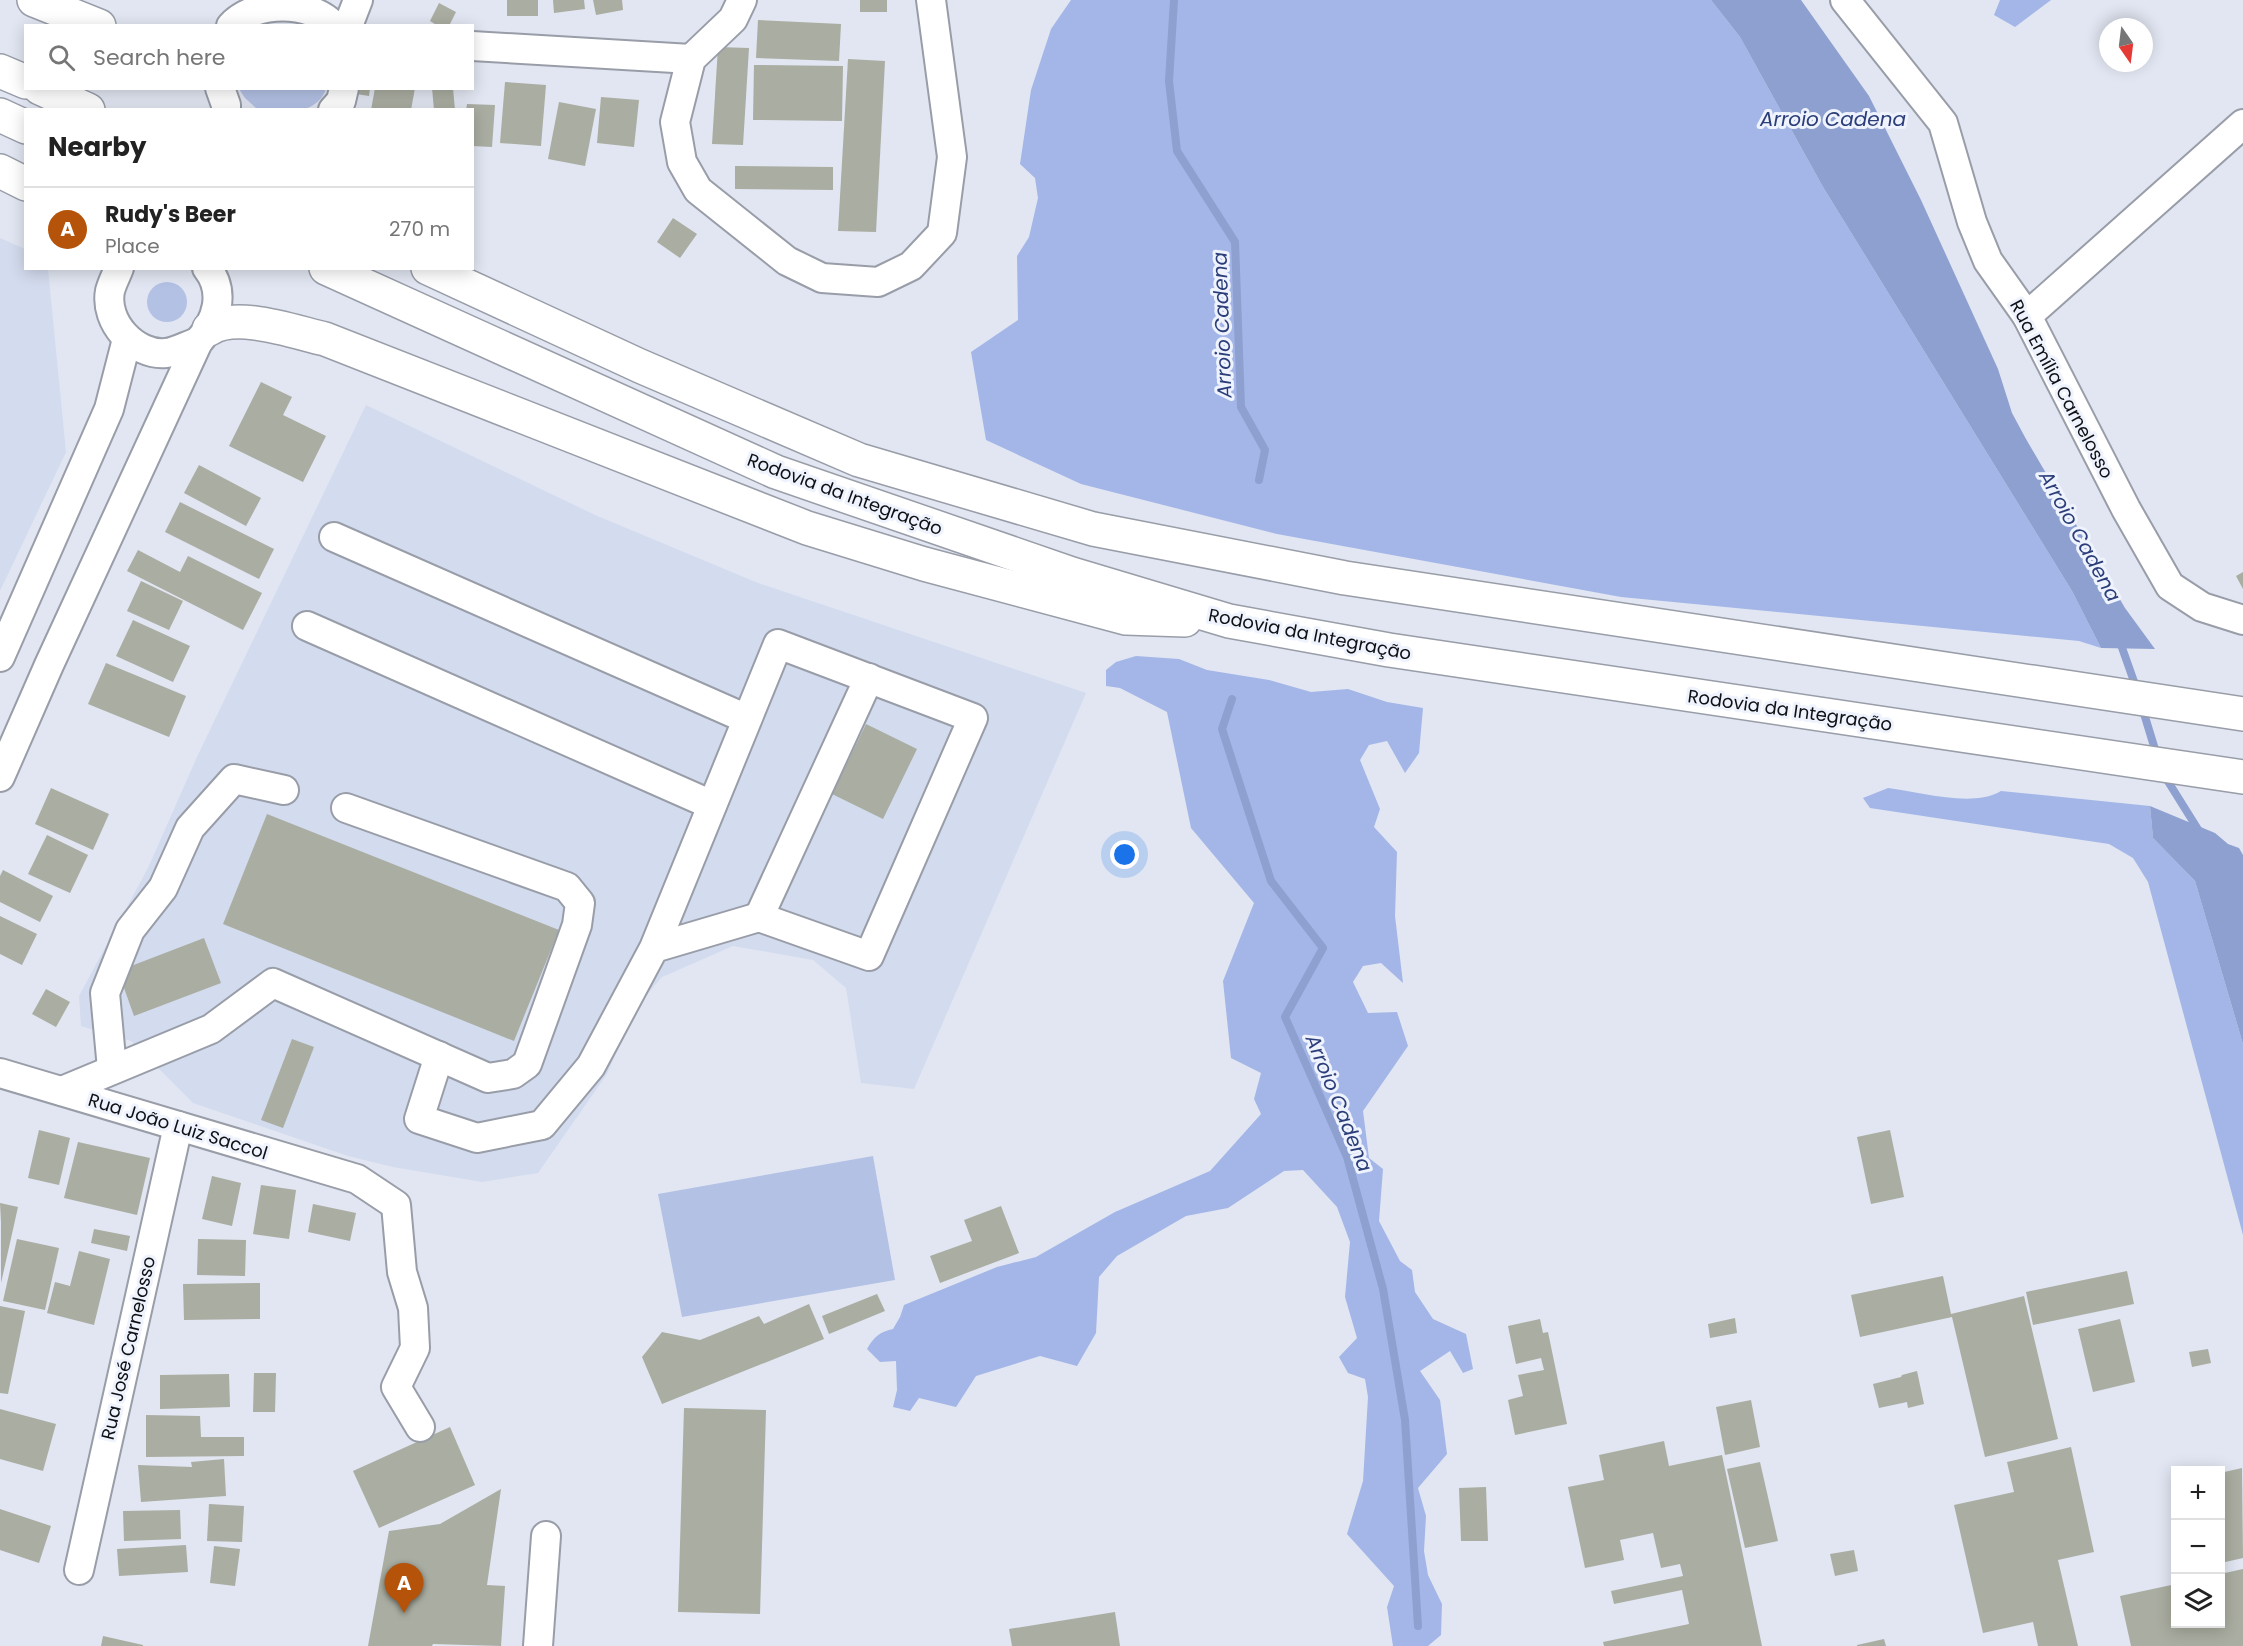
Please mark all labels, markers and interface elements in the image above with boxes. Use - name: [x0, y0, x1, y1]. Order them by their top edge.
- north arrow: [2099, 18, 2153, 72]
- search box: [24, 24, 474, 90]
- icon: search: [45, 41, 78, 74]
- text: Search here: [93, 42, 226, 73]
- water label: Arroio Cadena: [1759, 105, 1906, 133]
- text: Nearby: [48, 129, 146, 165]
- text: Rudy's Beer: [105, 199, 236, 230]
- text: A: [60, 215, 75, 243]
- text: 270 m: [389, 215, 450, 243]
- text: Place: [105, 232, 160, 260]
- water label: Arroio Cadena: [1205, 252, 1239, 399]
- street label: Rua Emília Carnelosso: [2004, 295, 2120, 483]
- street label: Rodovia da Integração: [744, 447, 946, 541]
- water label: Arroio Cadena: [2032, 464, 2128, 607]
- street label: Rodovia da Integração: [1206, 602, 1414, 666]
- street label: Rodovia da Integração: [1686, 683, 1894, 737]
- your location: [1110, 840, 1139, 869]
- water label: Arroio Cadena: [1298, 1029, 1379, 1176]
- street label: Rua João Luiz Saccol: [85, 1087, 271, 1165]
- street label: Rua José Carnelosso: [95, 1254, 161, 1442]
- map controls: [2171, 1466, 2225, 1628]
- button: +: [2171, 1466, 2225, 1520]
- button: −: [2171, 1520, 2225, 1574]
- pin: A: [384, 1564, 424, 1613]
- button: layers: [2171, 1574, 2225, 1628]

